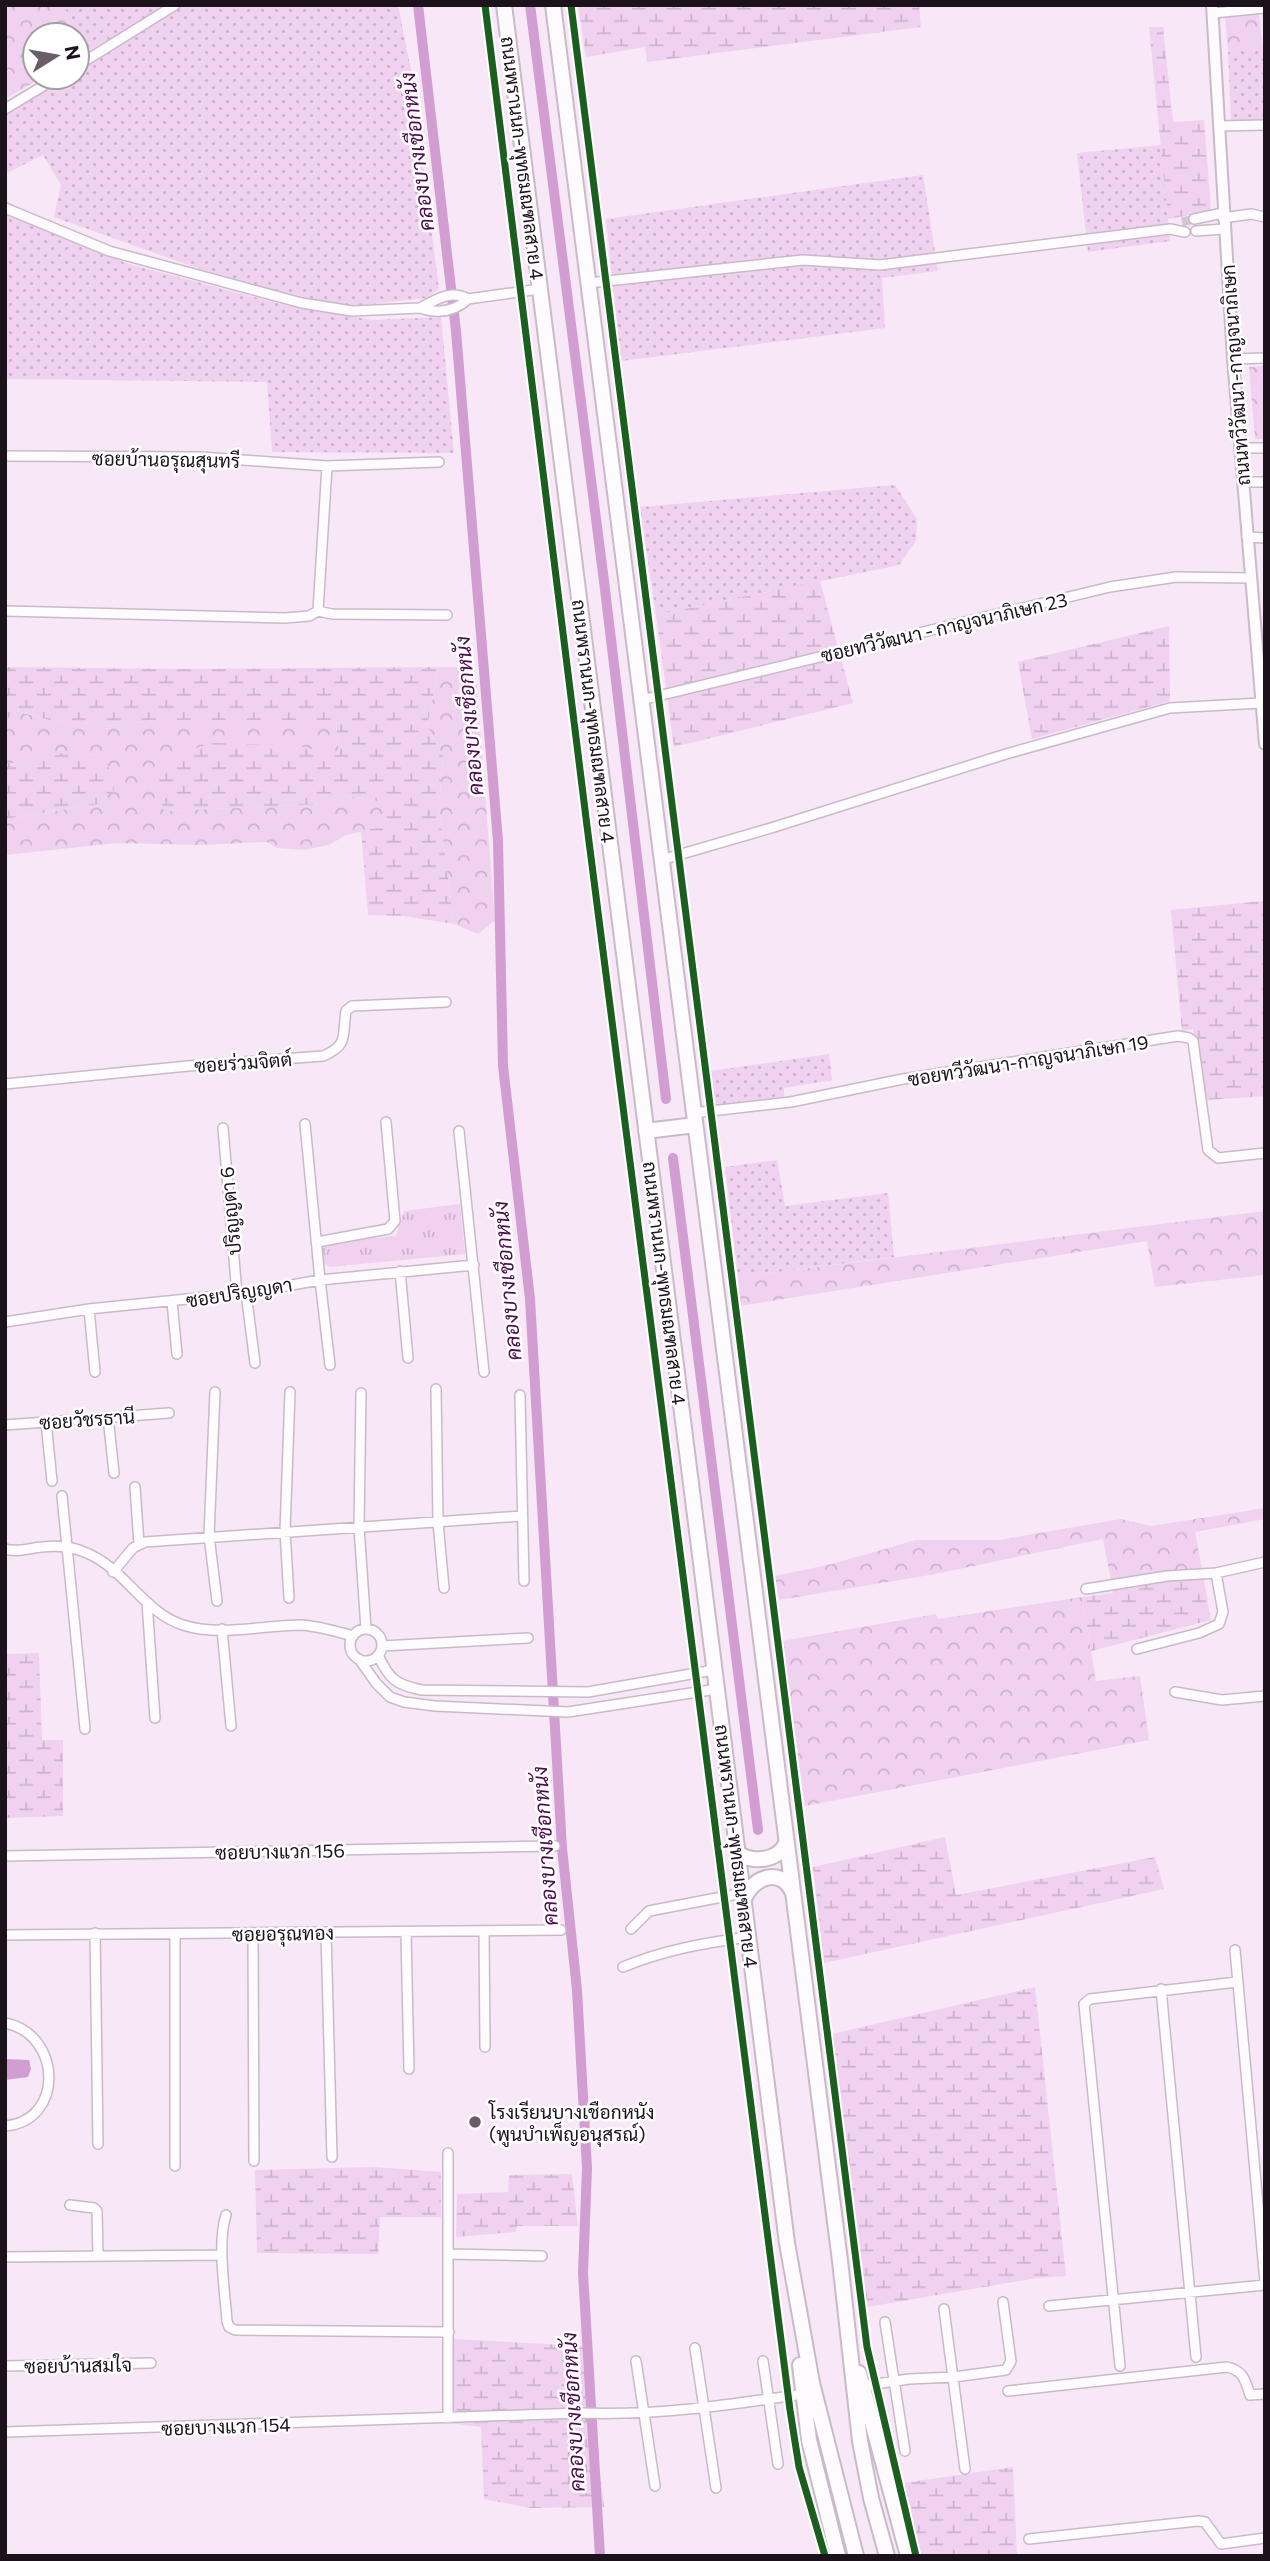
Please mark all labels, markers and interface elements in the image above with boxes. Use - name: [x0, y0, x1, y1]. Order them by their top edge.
- north arrow: [21, 21, 91, 91]
- street label: ถนนพรานนก-พุทธมณฑลสาย 4: [495, 35, 549, 281]
- text: N: [61, 43, 86, 62]
- water label: คลองบางเชือกหนัง: [394, 71, 438, 233]
- street label: ถนนทวีวัฒนา-กาญจนาภิเษก: [1216, 264, 1255, 486]
- street label: ซอยบ้านอรุณสุนทรี: [92, 446, 240, 474]
- street label: ซอยทวีวัฒนา - กาญจนาภิเษก 23: [818, 587, 1070, 668]
- street label: ถนนพรานนก-พุทธมณฑลสาย 4: [566, 598, 620, 844]
- water label: คลองบางเชือกหนัง: [449, 635, 487, 797]
- street label: ซอยทวีวัฒนา-กาญจนาภิเษก 19: [906, 1030, 1150, 1091]
- street label: ซอยร่วมจิตต์: [193, 1047, 293, 1077]
- street label: ถนนพรานนก-พุทธมณฑลสาย 4: [637, 1160, 691, 1406]
- street label: ปริญญดา 6: [215, 1166, 246, 1256]
- water label: คลองบางเชือกหนัง: [487, 1200, 525, 1362]
- street label: ซอยปริญญดา: [184, 1272, 294, 1313]
- street label: ซอยวัชรธานี: [38, 1404, 136, 1434]
- street label: ถนนพรานนก-พุทธมณฑลสาย 4: [709, 1723, 763, 1969]
- water label: คลองบางเชือกหนัง: [526, 1765, 562, 1927]
- street label: ซอยบางแวก 156: [215, 1838, 345, 1864]
- street label: ซอยอรุณทอง: [232, 1921, 334, 1947]
- place label: โรงเรียนบางเชือกหนัง (พูนบำเพ็ญอนุสรณ์): [488, 2100, 655, 2148]
- marker: โรงเรียนบางเชือกหนัง (พูนบำเพ็ญอนุสรณ์): [467, 2114, 483, 2130]
- water label: คลองบางเชือกหนัง: [555, 2332, 589, 2492]
- street label: ซอยบ้านสมใจ: [24, 2353, 132, 2377]
- street label: ซอยบางแวก 154: [161, 2412, 291, 2440]

